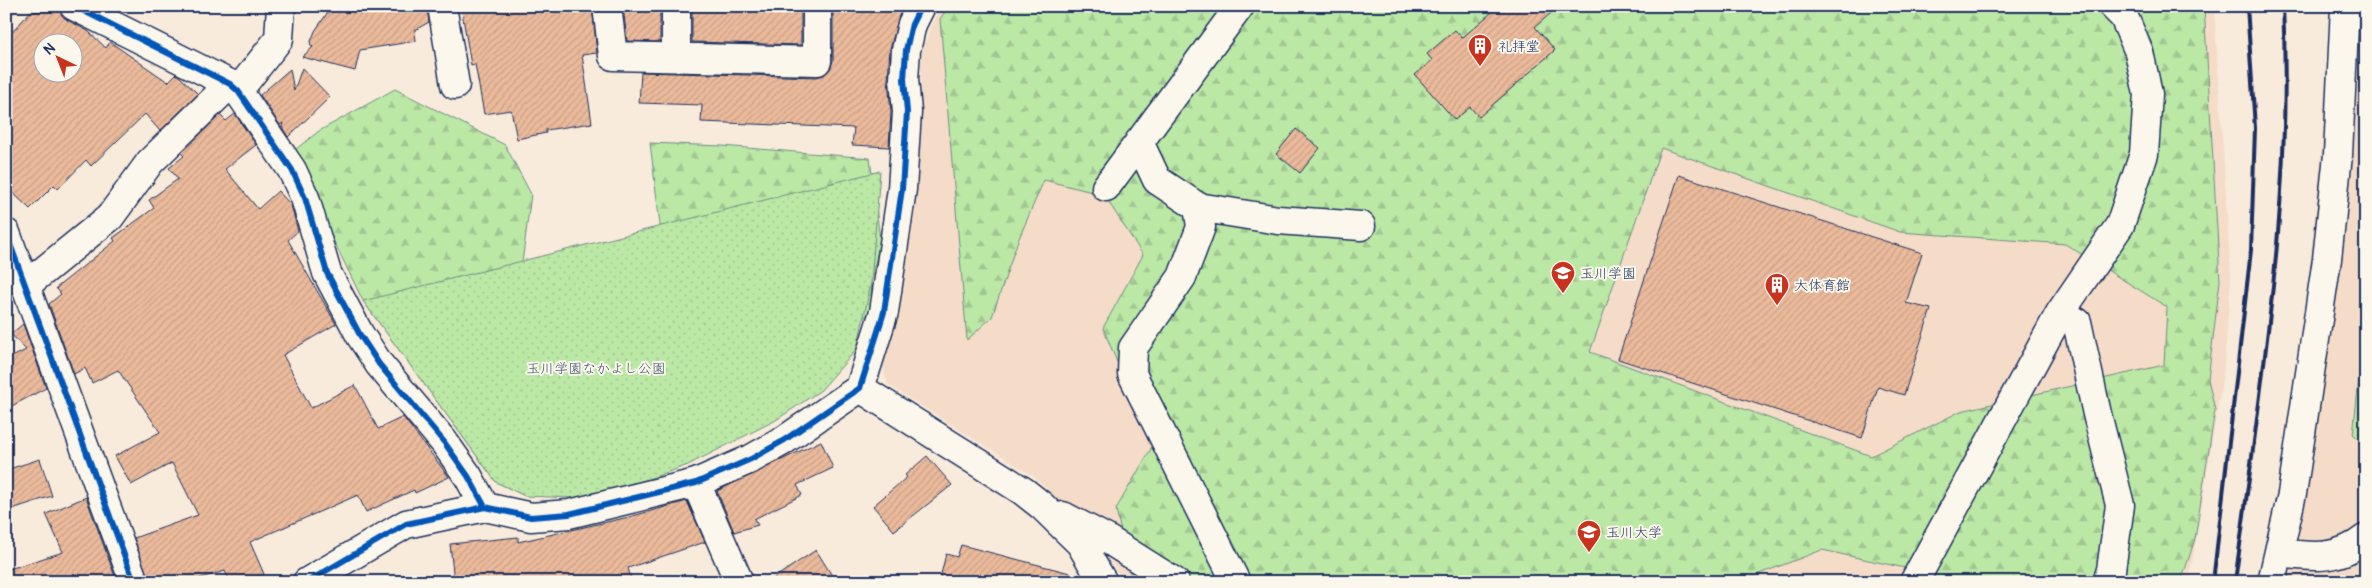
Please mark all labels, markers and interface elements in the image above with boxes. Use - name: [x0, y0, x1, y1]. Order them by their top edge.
- north arrow: [32, 32, 82, 82]
- building icon: 礼拝堂: [1467, 33, 1493, 67]
- place label: 礼拝堂: [1498, 38, 1540, 55]
- text: N: [40, 39, 59, 58]
- school or university icon: 玉川学園: [1550, 260, 1576, 294]
- place label: 玉川学園: [1580, 265, 1636, 282]
- building icon: 大体育館: [1764, 272, 1790, 306]
- place label: 大体育館: [1794, 277, 1850, 294]
- park label: 玉川学園なかよし公園: [526, 360, 666, 377]
- school or university icon: 玉川大学: [1576, 519, 1602, 553]
- place label: 玉川大学: [1606, 524, 1662, 541]

